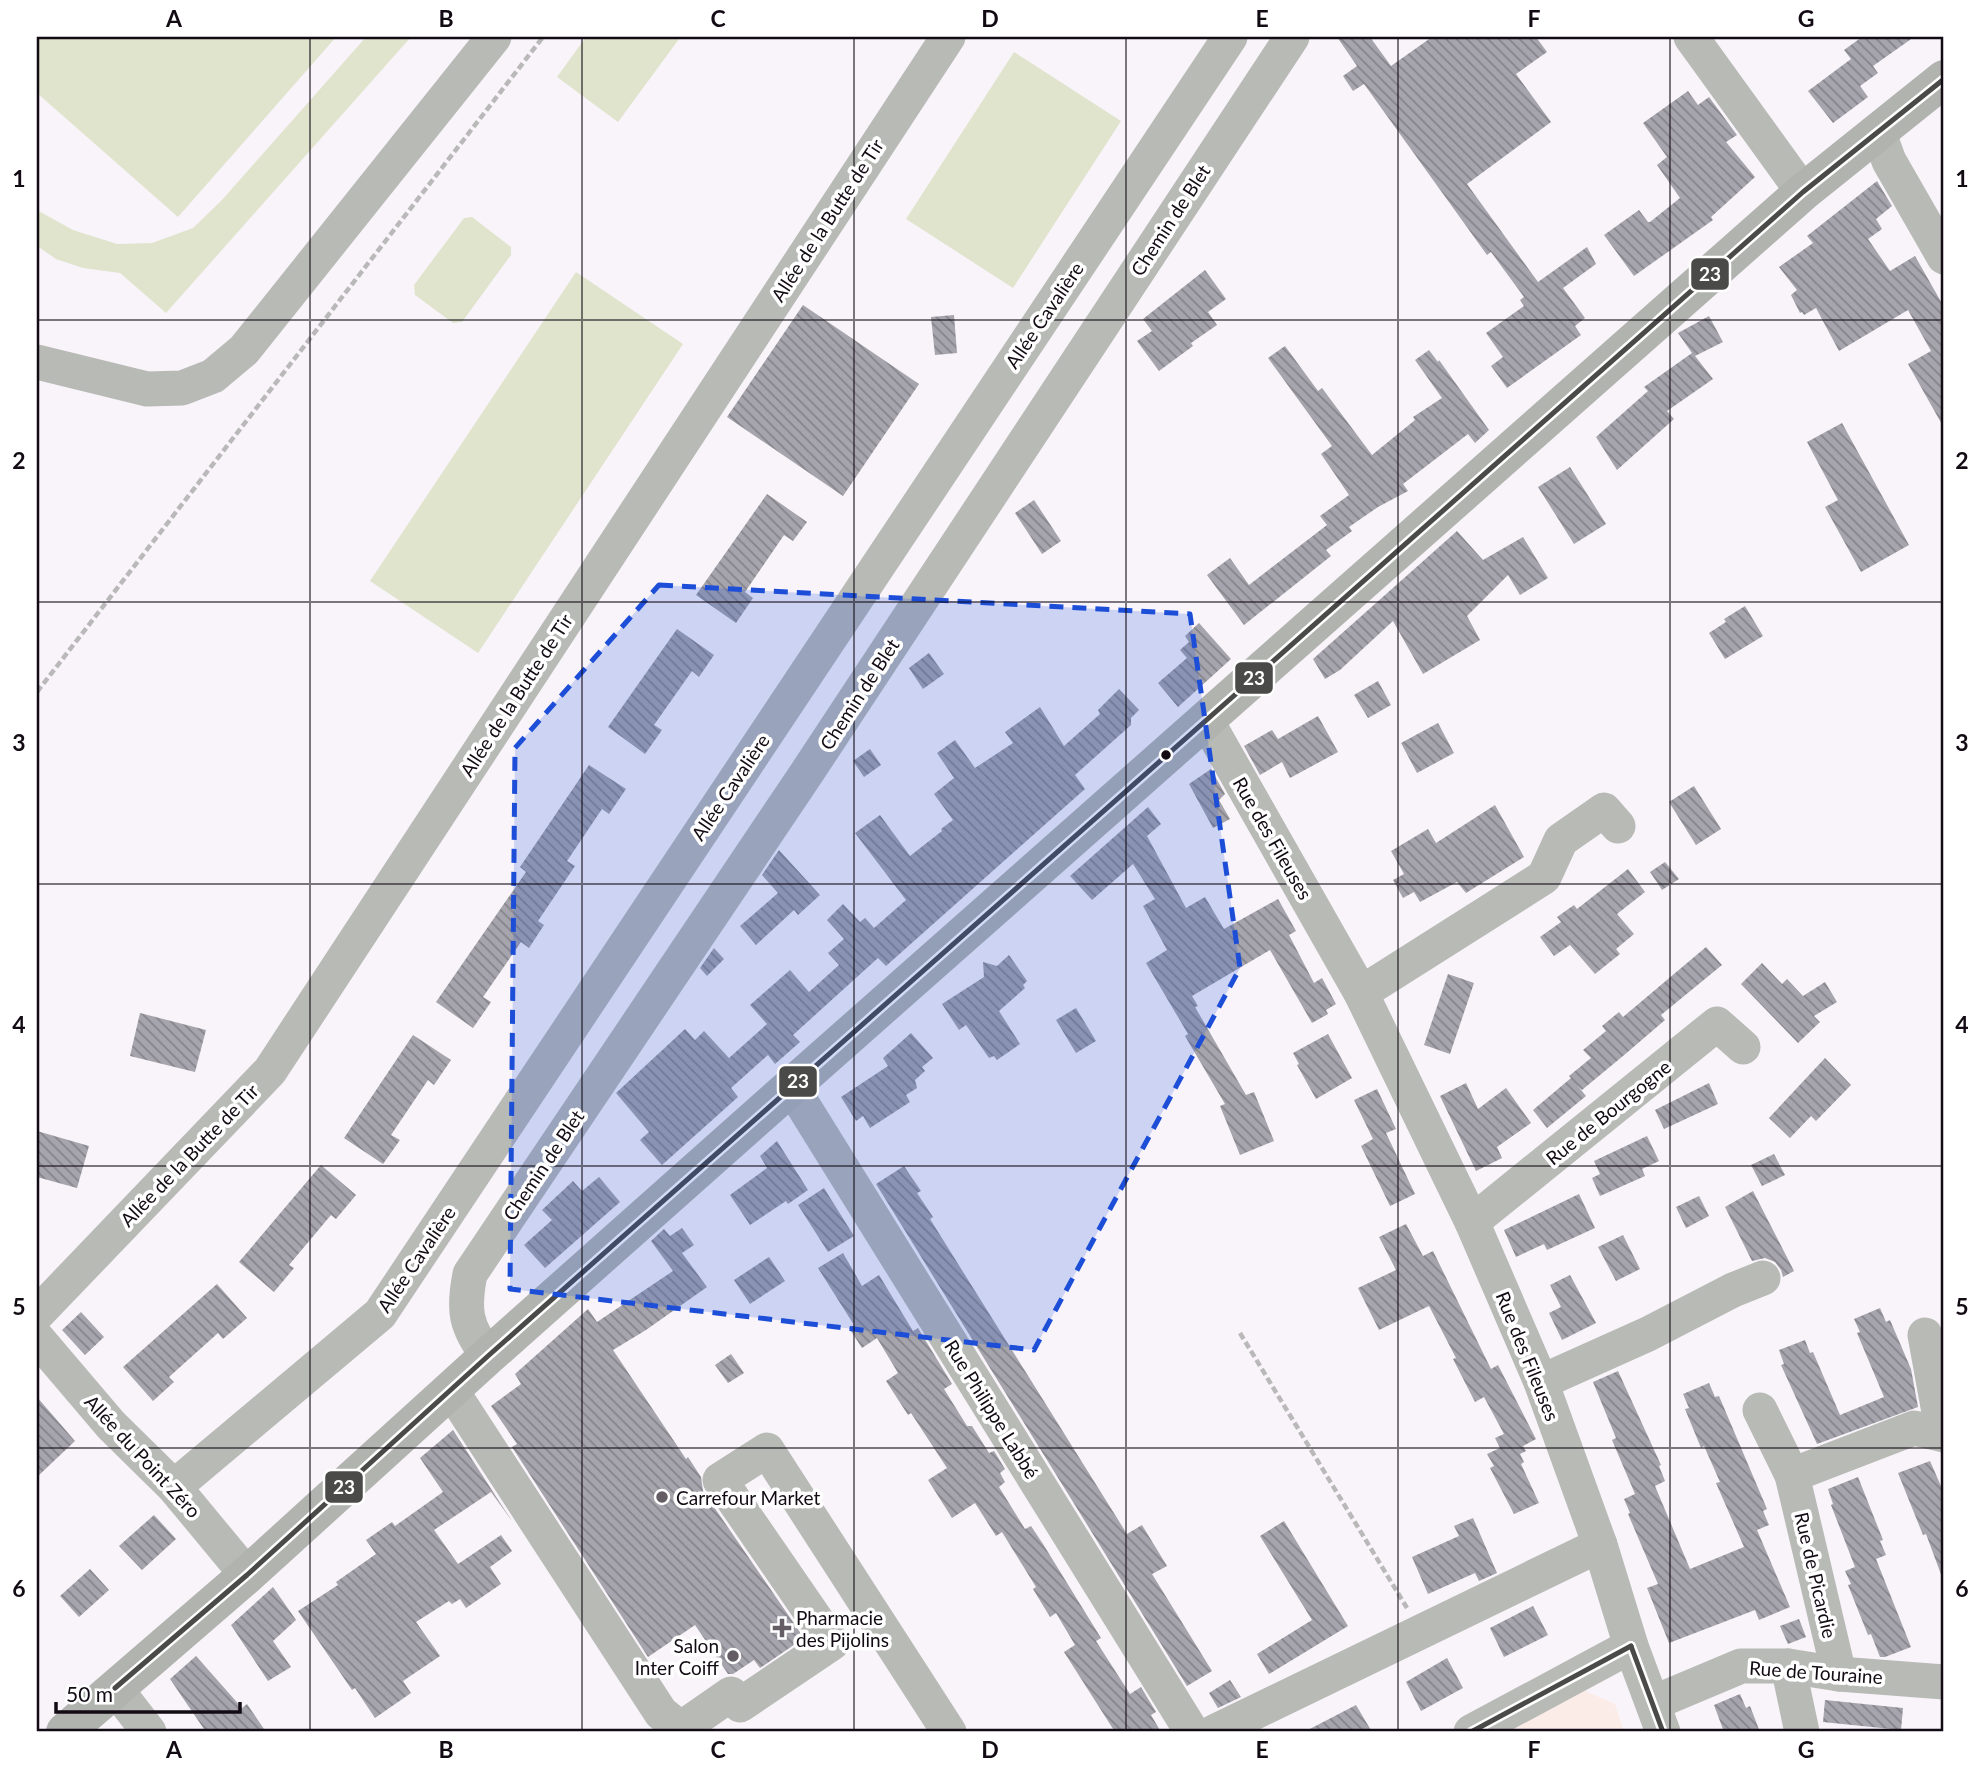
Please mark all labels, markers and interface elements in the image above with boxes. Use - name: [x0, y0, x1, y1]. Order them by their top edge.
- text: A: [165, 4, 183, 32]
- text: B: [438, 4, 454, 32]
- text: C: [710, 4, 726, 32]
- text: D: [981, 4, 999, 32]
- text: E: [1255, 4, 1269, 32]
- text: F: [1527, 4, 1541, 32]
- text: G: [1798, 4, 1814, 32]
- street label: Allée de la Butte de Tir: [766, 134, 888, 306]
- street label: Chemin de Blet: [1126, 160, 1215, 280]
- text: 1: [12, 164, 26, 192]
- text: 1: [1955, 164, 1969, 192]
- street label: Allée Cavalière: [1000, 257, 1088, 373]
- line badge: 23: [1690, 257, 1730, 291]
- text: 23: [1699, 262, 1721, 285]
- text: 2: [12, 446, 26, 474]
- text: 2: [1955, 446, 1969, 474]
- street label: Allée de la Butte de Tir: [455, 609, 577, 781]
- street label: Chemin de Blet: [815, 634, 904, 754]
- line badge: 23: [1234, 661, 1274, 695]
- text: 23: [1243, 666, 1265, 689]
- text: 3: [12, 728, 26, 756]
- text: 3: [1955, 728, 1969, 756]
- street label: Allée Cavalière: [686, 729, 774, 845]
- unlabelled marker: [1159, 748, 1173, 762]
- street label: Rue des Fileuses: [1229, 773, 1317, 903]
- text: 4: [12, 1010, 26, 1038]
- text: 4: [1955, 1010, 1969, 1038]
- street label: Rue de Bourgogne: [1541, 1055, 1675, 1169]
- line badge: 23: [778, 1065, 818, 1098]
- text: 23: [787, 1069, 809, 1092]
- street label: Allée de la Butte de Tir: [115, 1079, 263, 1231]
- street label: Chemin de Blet: [498, 1105, 588, 1224]
- street label: Allée Cavalière: [372, 1201, 460, 1317]
- street label: Rue des Fileuses: [1492, 1288, 1564, 1424]
- text: 5: [12, 1292, 26, 1320]
- text: 5: [1955, 1292, 1969, 1320]
- street label: Rue Philippe Labbé: [940, 1335, 1044, 1483]
- street label: Allée du Point Zéro: [80, 1390, 206, 1522]
- line badge: 23: [324, 1470, 364, 1504]
- text: 23: [333, 1475, 355, 1498]
- place label: Carrefour Market: [676, 1486, 820, 1509]
- marker: Carrefour Market: [654, 1489, 670, 1505]
- street label: Rue de Picardie: [1790, 1510, 1842, 1640]
- text: 6: [12, 1574, 26, 1602]
- text: 6: [1955, 1574, 1969, 1602]
- place label: Pharmacie des Pijolins: [796, 1606, 889, 1651]
- marker: Pharmacie des Pijolins: [774, 1620, 790, 1636]
- place label: Salon Inter Coiff: [635, 1634, 719, 1679]
- marker: Salon Inter Coiff: [725, 1648, 741, 1664]
- street label: Rue de Touraine: [1749, 1656, 1883, 1688]
- scale bar: [56, 1671, 240, 1715]
- text: 50 m: [66, 1681, 113, 1706]
- text: A: [165, 1735, 183, 1763]
- text: B: [438, 1735, 454, 1763]
- text: C: [710, 1735, 726, 1763]
- text: D: [981, 1735, 999, 1763]
- text: E: [1255, 1735, 1269, 1763]
- text: F: [1527, 1735, 1541, 1763]
- text: G: [1798, 1735, 1814, 1763]

